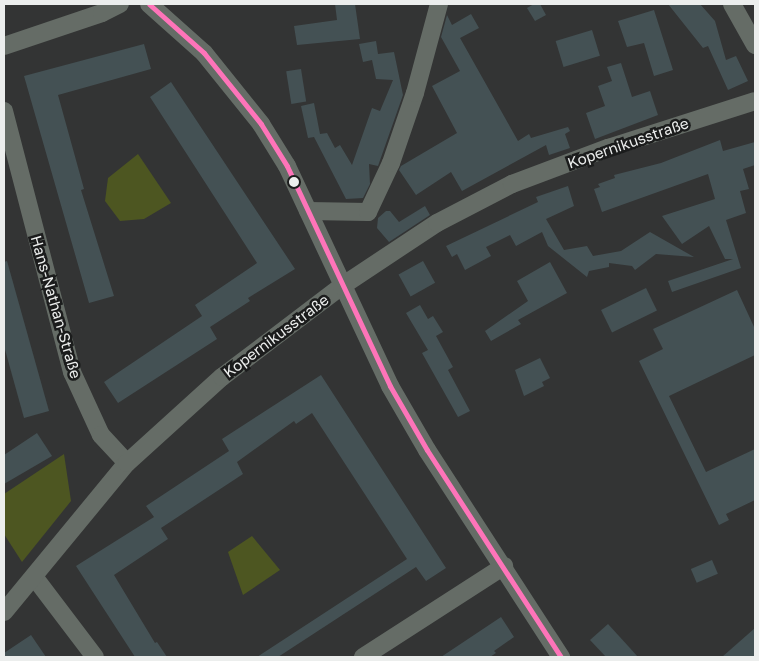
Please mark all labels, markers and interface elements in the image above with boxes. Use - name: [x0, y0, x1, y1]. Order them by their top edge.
- street label: Kopernikusstraße: [565, 114, 691, 172]
- unlabelled marker: [289, 177, 299, 187]
- street label: Hans-Nathan-Straße: [27, 233, 85, 381]
- street label: Kopernikusstraße: [220, 291, 332, 381]

